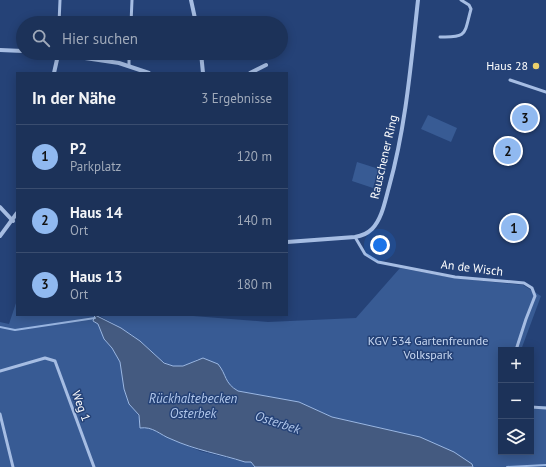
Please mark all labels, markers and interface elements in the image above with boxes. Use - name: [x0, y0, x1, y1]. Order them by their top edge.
- search box: [16, 16, 288, 60]
- icon: search: [30, 27, 52, 49]
- text: Hier suchen: [62, 29, 138, 48]
- place label: Haus 28: [486, 58, 528, 73]
- marker: Haus 28: [531, 61, 541, 71]
- text: In der Nähe: [32, 87, 116, 109]
- text: 3 Ergebnisse: [201, 90, 272, 107]
- pin: 3: [512, 103, 538, 133]
- street label: Rauschener Ring: [367, 113, 400, 200]
- pin: 2: [495, 136, 521, 166]
- text: P2: [70, 139, 87, 158]
- text: 1: [41, 148, 49, 165]
- text: 120 m: [237, 148, 272, 165]
- text: Parkplatz: [70, 158, 121, 175]
- text: Haus 14: [70, 203, 122, 222]
- text: 2: [41, 212, 49, 229]
- text: 140 m: [237, 212, 272, 229]
- pin: 1: [501, 213, 527, 243]
- text: Ort: [70, 222, 88, 239]
- your location: [370, 235, 390, 255]
- street label: An de Wisch: [440, 256, 504, 279]
- text: Haus 13: [70, 267, 122, 286]
- text: 3: [41, 276, 49, 293]
- text: 180 m: [237, 276, 272, 293]
- text: Ort: [70, 286, 88, 303]
- park label: KGV 534 Gartenfreunde Volkspark: [368, 333, 488, 362]
- map controls: [498, 347, 534, 455]
- button: +: [498, 347, 534, 383]
- button: −: [498, 383, 534, 419]
- street label: Weg 1: [69, 388, 94, 423]
- water label: Rückhaltebecken Osterbek: [149, 390, 237, 422]
- water label: Osterbek: [253, 407, 304, 438]
- button: layers: [498, 419, 534, 455]

